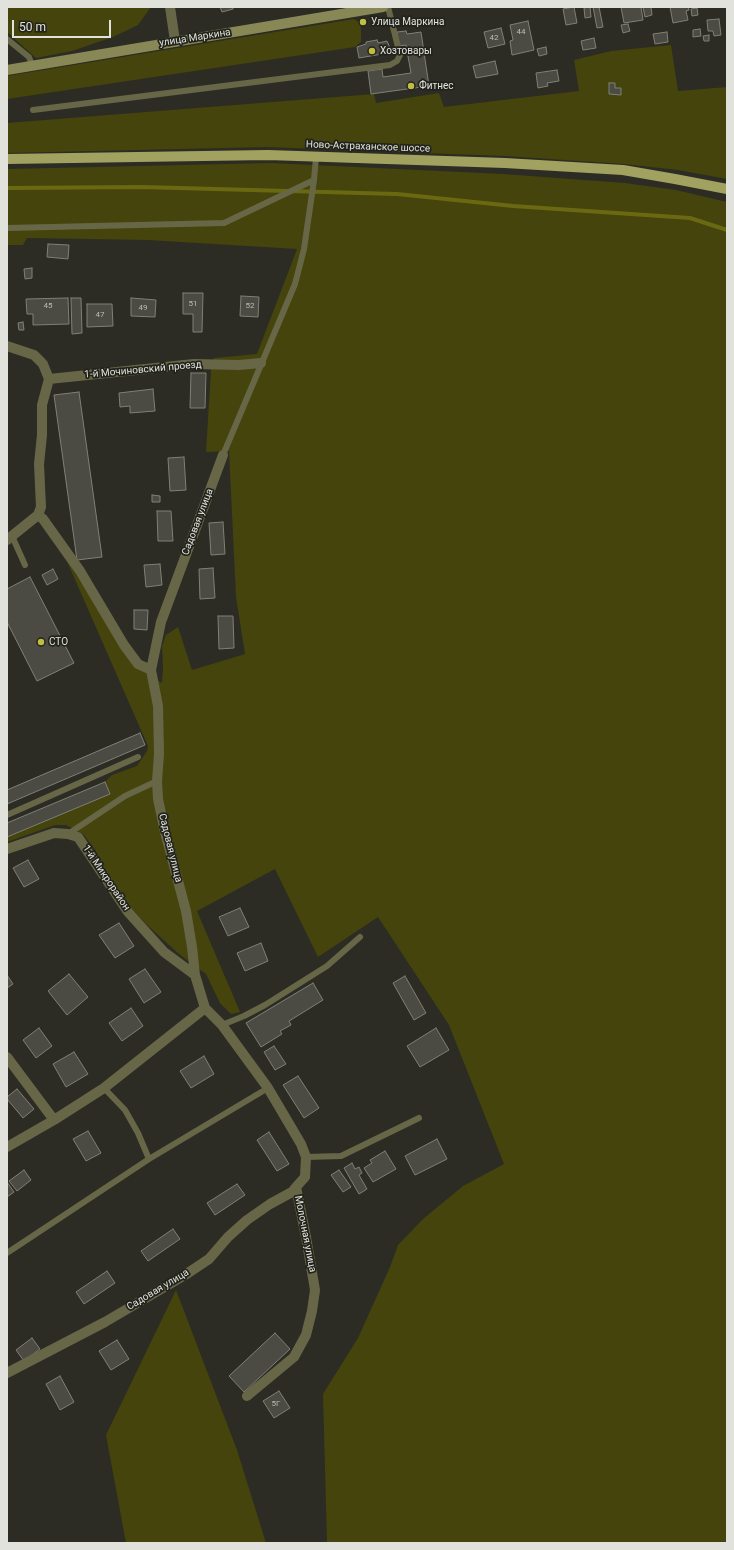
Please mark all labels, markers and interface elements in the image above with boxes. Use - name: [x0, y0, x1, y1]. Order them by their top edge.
- scale bar: [14, 12, 113, 38]
- place label: Улица Маркина: [371, 16, 445, 28]
- marker: Улица Маркина: [358, 17, 368, 27]
- text: 50 m: [19, 20, 46, 34]
- street label: улица Маркина: [158, 26, 232, 50]
- house number: 44: [517, 27, 525, 37]
- house number: 42: [490, 33, 498, 43]
- place label: Хозтовары: [380, 45, 432, 57]
- marker: Хозтовары: [367, 46, 377, 56]
- place label: Фитнес: [419, 80, 454, 92]
- marker: Фитнес: [406, 81, 416, 91]
- street label: Ново-Астраханское шоссе: [306, 139, 430, 155]
- house number: 51: [189, 299, 197, 309]
- house number: 45: [44, 301, 52, 311]
- house number: 52: [246, 301, 254, 311]
- house number: 49: [139, 303, 147, 313]
- house number: 47: [96, 310, 104, 320]
- street label: 1-й Мочиновский проезд: [84, 359, 202, 381]
- street label: Садовая улица: [180, 487, 216, 557]
- place label: СТО: [49, 636, 68, 648]
- marker: СТО: [36, 637, 46, 647]
- street label: Садовая улица: [156, 812, 184, 884]
- street label: 1-й Микрорайон: [80, 843, 132, 913]
- street label: Молочная улица: [292, 1195, 318, 1273]
- street label: Садовая улица: [125, 1267, 191, 1313]
- house number: 5Г: [272, 1399, 280, 1409]

